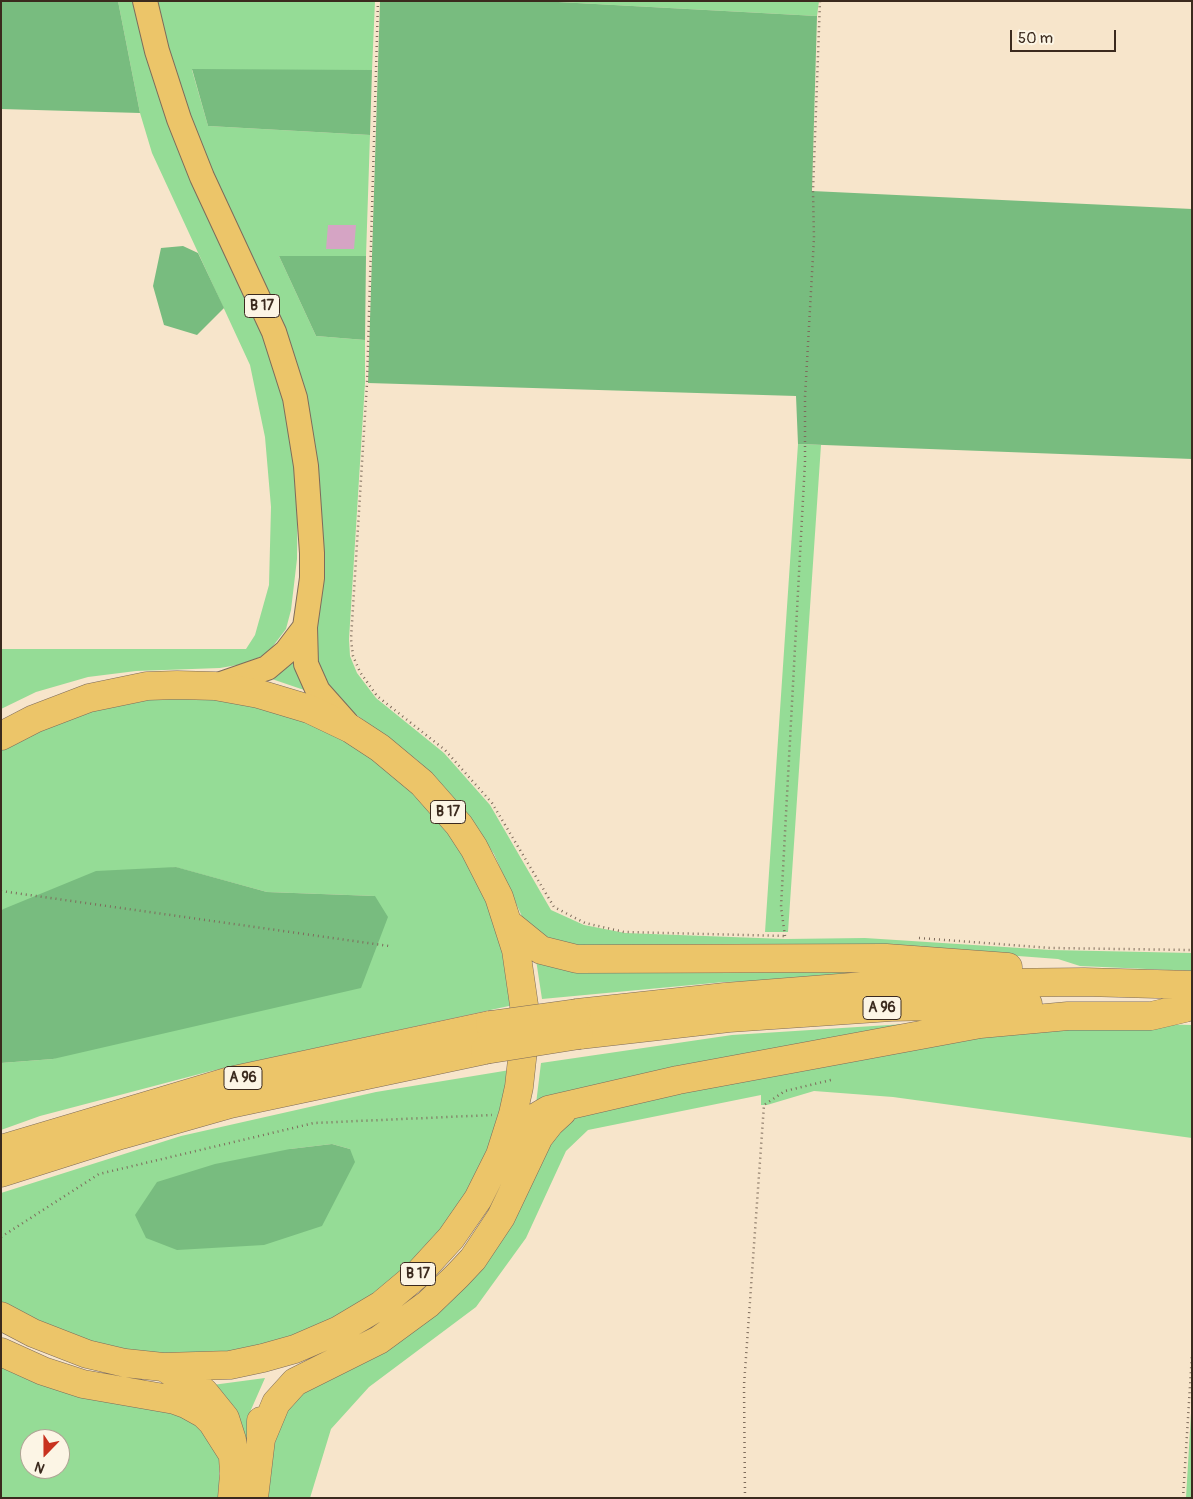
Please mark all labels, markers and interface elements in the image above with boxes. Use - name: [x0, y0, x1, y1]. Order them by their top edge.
- scale bar: [1013, 20, 1119, 52]
- text: 50 m: [1018, 29, 1053, 48]
- road number: B 17: [244, 294, 280, 318]
- road number: B 17: [430, 800, 466, 824]
- road number: A 96: [863, 996, 901, 1020]
- road number: A 96: [224, 1066, 262, 1090]
- road number: B 17: [400, 1262, 436, 1286]
- north arrow: [20, 1429, 70, 1479]
- text: N: [32, 1458, 47, 1477]

